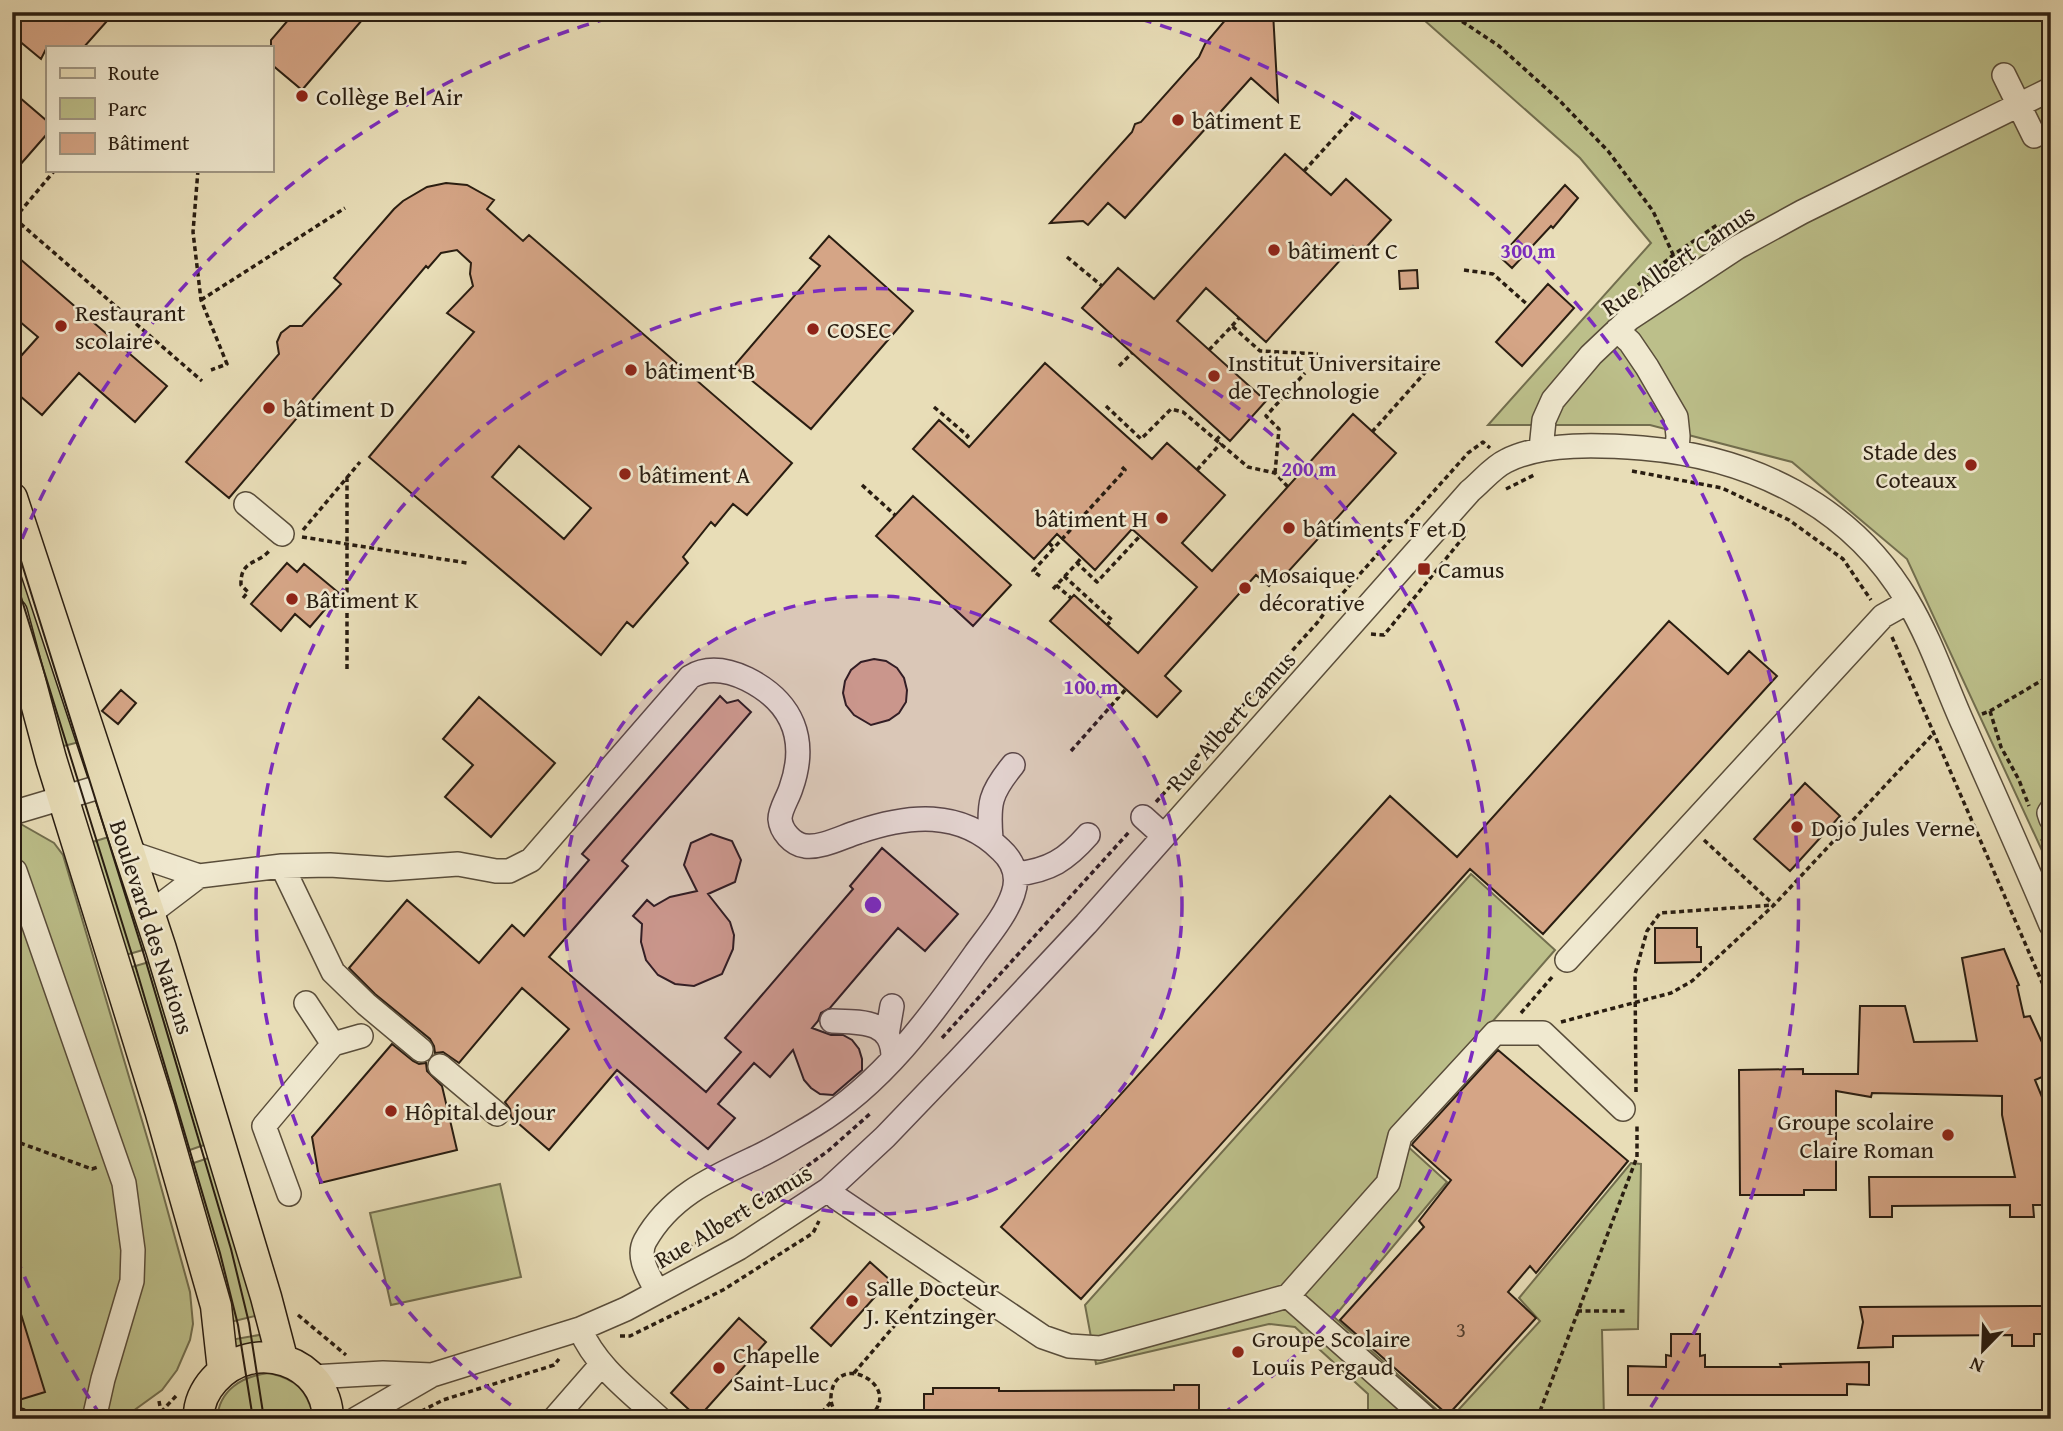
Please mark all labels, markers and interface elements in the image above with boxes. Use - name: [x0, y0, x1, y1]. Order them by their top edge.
- legend: [46, 46, 273, 172]
- text: Route: [108, 57, 160, 88]
- place label: Collège Bel Air: [316, 79, 463, 114]
- marker: Collège Bel Air: [294, 88, 310, 104]
- text: Parc: [108, 93, 147, 124]
- place label: bâtiment E: [1192, 103, 1301, 138]
- marker: bâtiment E: [1170, 112, 1186, 128]
- text: Bâtiment: [108, 127, 190, 158]
- street label: Rue Albert Camus: [1594, 196, 1762, 324]
- place label: bâtiment C: [1288, 233, 1398, 268]
- text: 300 m: [1500, 235, 1556, 266]
- marker: bâtiment C: [1266, 242, 1282, 258]
- place label: Restaurant scolaire: [75, 295, 186, 358]
- place label: COSEC: [827, 312, 892, 347]
- marker: Restaurant scolaire: [53, 318, 69, 334]
- marker: COSEC: [805, 321, 821, 337]
- place label: Institut Universitaire de Technologie: [1228, 345, 1441, 408]
- place label: bâtiment B: [645, 353, 756, 388]
- marker: bâtiment B: [623, 362, 639, 378]
- marker: Institut Universitaire de Technologie: [1206, 368, 1222, 384]
- place label: bâtiment D: [283, 391, 395, 426]
- marker: bâtiment D: [261, 400, 277, 416]
- place label: Stade des Coteaux: [1863, 434, 1958, 497]
- text: 200 m: [1281, 453, 1337, 484]
- place label: bâtiment A: [639, 457, 751, 492]
- marker: Stade des Coteaux: [1963, 457, 1979, 473]
- marker: bâtiment A: [617, 466, 633, 482]
- place label: bâtiment H: [1035, 501, 1148, 536]
- marker: bâtiment H: [1154, 510, 1170, 526]
- place label: bâtiments F et D: [1303, 511, 1466, 546]
- marker: bâtiments F et D: [1281, 520, 1297, 536]
- place label: Camus: [1438, 552, 1505, 587]
- place label: Mosaique décorative: [1259, 557, 1365, 620]
- marker: Camus: [1416, 561, 1432, 577]
- marker: Mosaique décorative: [1237, 580, 1253, 596]
- place label: Bâtiment K: [306, 582, 419, 617]
- marker: Bâtiment K: [284, 591, 300, 607]
- street label: Rue Albert Camus: [1158, 643, 1304, 799]
- text: 100 m: [1063, 671, 1119, 702]
- place label: Dojo Jules Verne: [1811, 810, 1975, 845]
- street label: Boulevard des Nations: [101, 815, 203, 1039]
- marker: Dojo Jules Verne: [1789, 819, 1805, 835]
- centre of rings: [861, 893, 885, 917]
- place label: Hôpital de jour: [405, 1094, 556, 1129]
- marker: Hôpital de jour: [383, 1103, 399, 1119]
- place label: Groupe scolaire Claire Roman: [1778, 1104, 1935, 1167]
- marker: Groupe scolaire Claire Roman: [1940, 1127, 1956, 1143]
- street label: Rue Albert Camus: [647, 1155, 819, 1277]
- place label: Salle Docteur J. Kentzinger: [863, 1270, 999, 1333]
- marker: Salle Docteur J. Kentzinger: [844, 1293, 860, 1309]
- house number: 3: [1456, 1314, 1466, 1345]
- north arrow: [1948, 1316, 2018, 1386]
- place label: Groupe Scolaire Louis Pergaud: [1252, 1321, 1411, 1384]
- place label: Chapelle Saint-Luc: [733, 1337, 829, 1400]
- marker: Groupe Scolaire Louis Pergaud: [1230, 1344, 1246, 1360]
- text: N: [1965, 1350, 1988, 1381]
- marker: Chapelle Saint-Luc: [711, 1360, 727, 1376]

